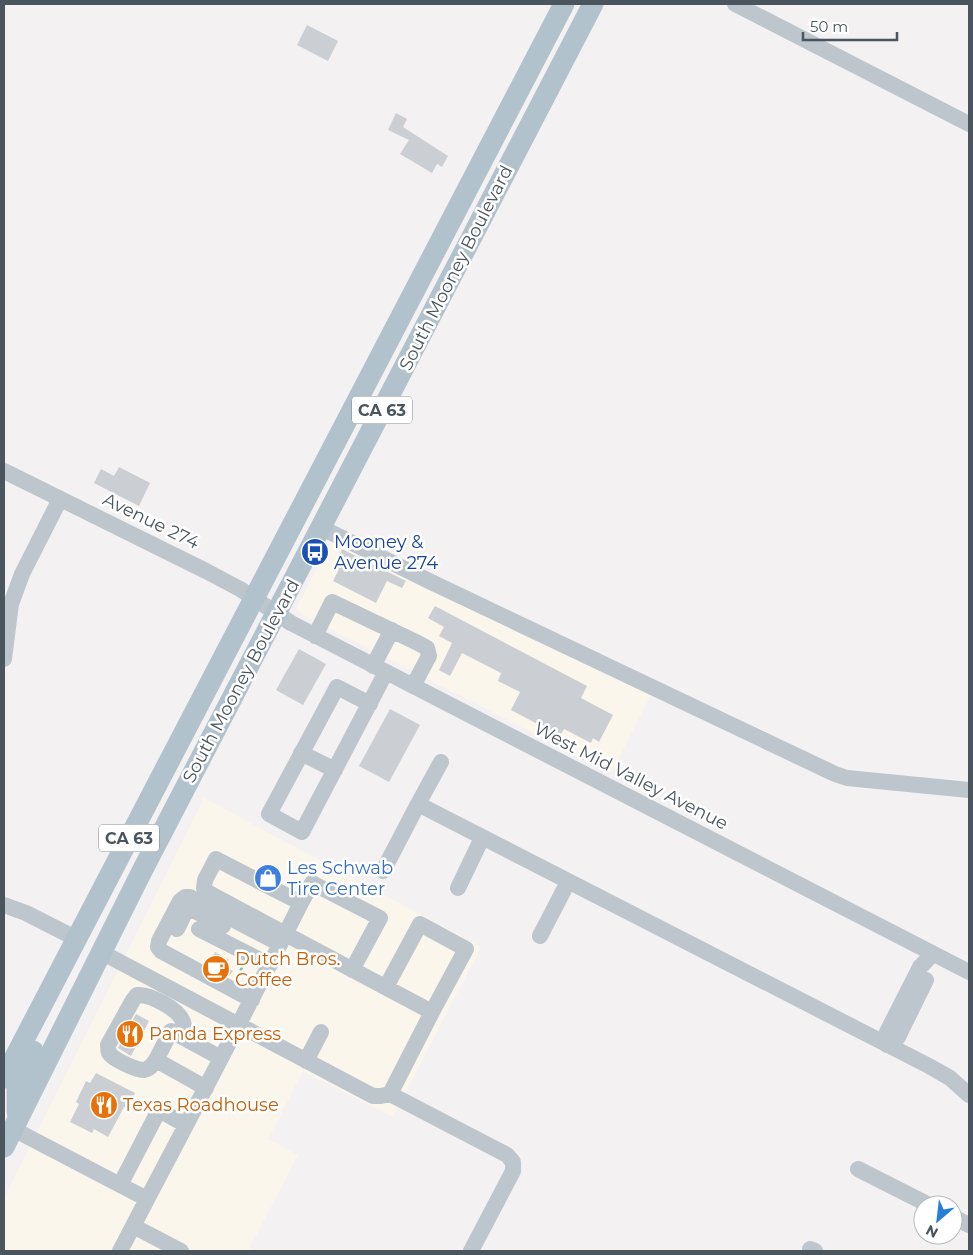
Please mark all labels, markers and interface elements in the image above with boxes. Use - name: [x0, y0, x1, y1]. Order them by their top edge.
- scale bar: [803, 10, 897, 42]
- text: 50 m: [810, 17, 848, 36]
- street label: South Mooney Boulevard: [395, 162, 517, 374]
- road number: CA 63: [352, 396, 412, 424]
- street label: Avenue 274: [99, 488, 203, 554]
- place label: Mooney & Avenue 274: [334, 531, 438, 574]
- bus stop icon: Mooney & Avenue 274: [300, 537, 330, 567]
- street label: South Mooney Boulevard: [178, 575, 304, 787]
- street label: West Mid Valley Avenue: [530, 717, 732, 835]
- road number: CA 63: [99, 824, 159, 851]
- place label: Les Schwab Tire Center: [287, 857, 393, 900]
- shop icon: Les Schwab Tire Center: [253, 863, 283, 893]
- place label: Dutch Bros. Coffee: [235, 948, 340, 991]
- cafe icon: Dutch Bros. Coffee: [201, 954, 231, 984]
- restaurant icon: Panda Express: [115, 1019, 145, 1049]
- place label: Panda Express: [149, 1023, 281, 1045]
- restaurant icon: Texas Roadhouse: [89, 1090, 119, 1120]
- place label: Texas Roadhouse: [123, 1094, 279, 1116]
- north arrow: [913, 1195, 963, 1245]
- text: N: [923, 1221, 941, 1242]

